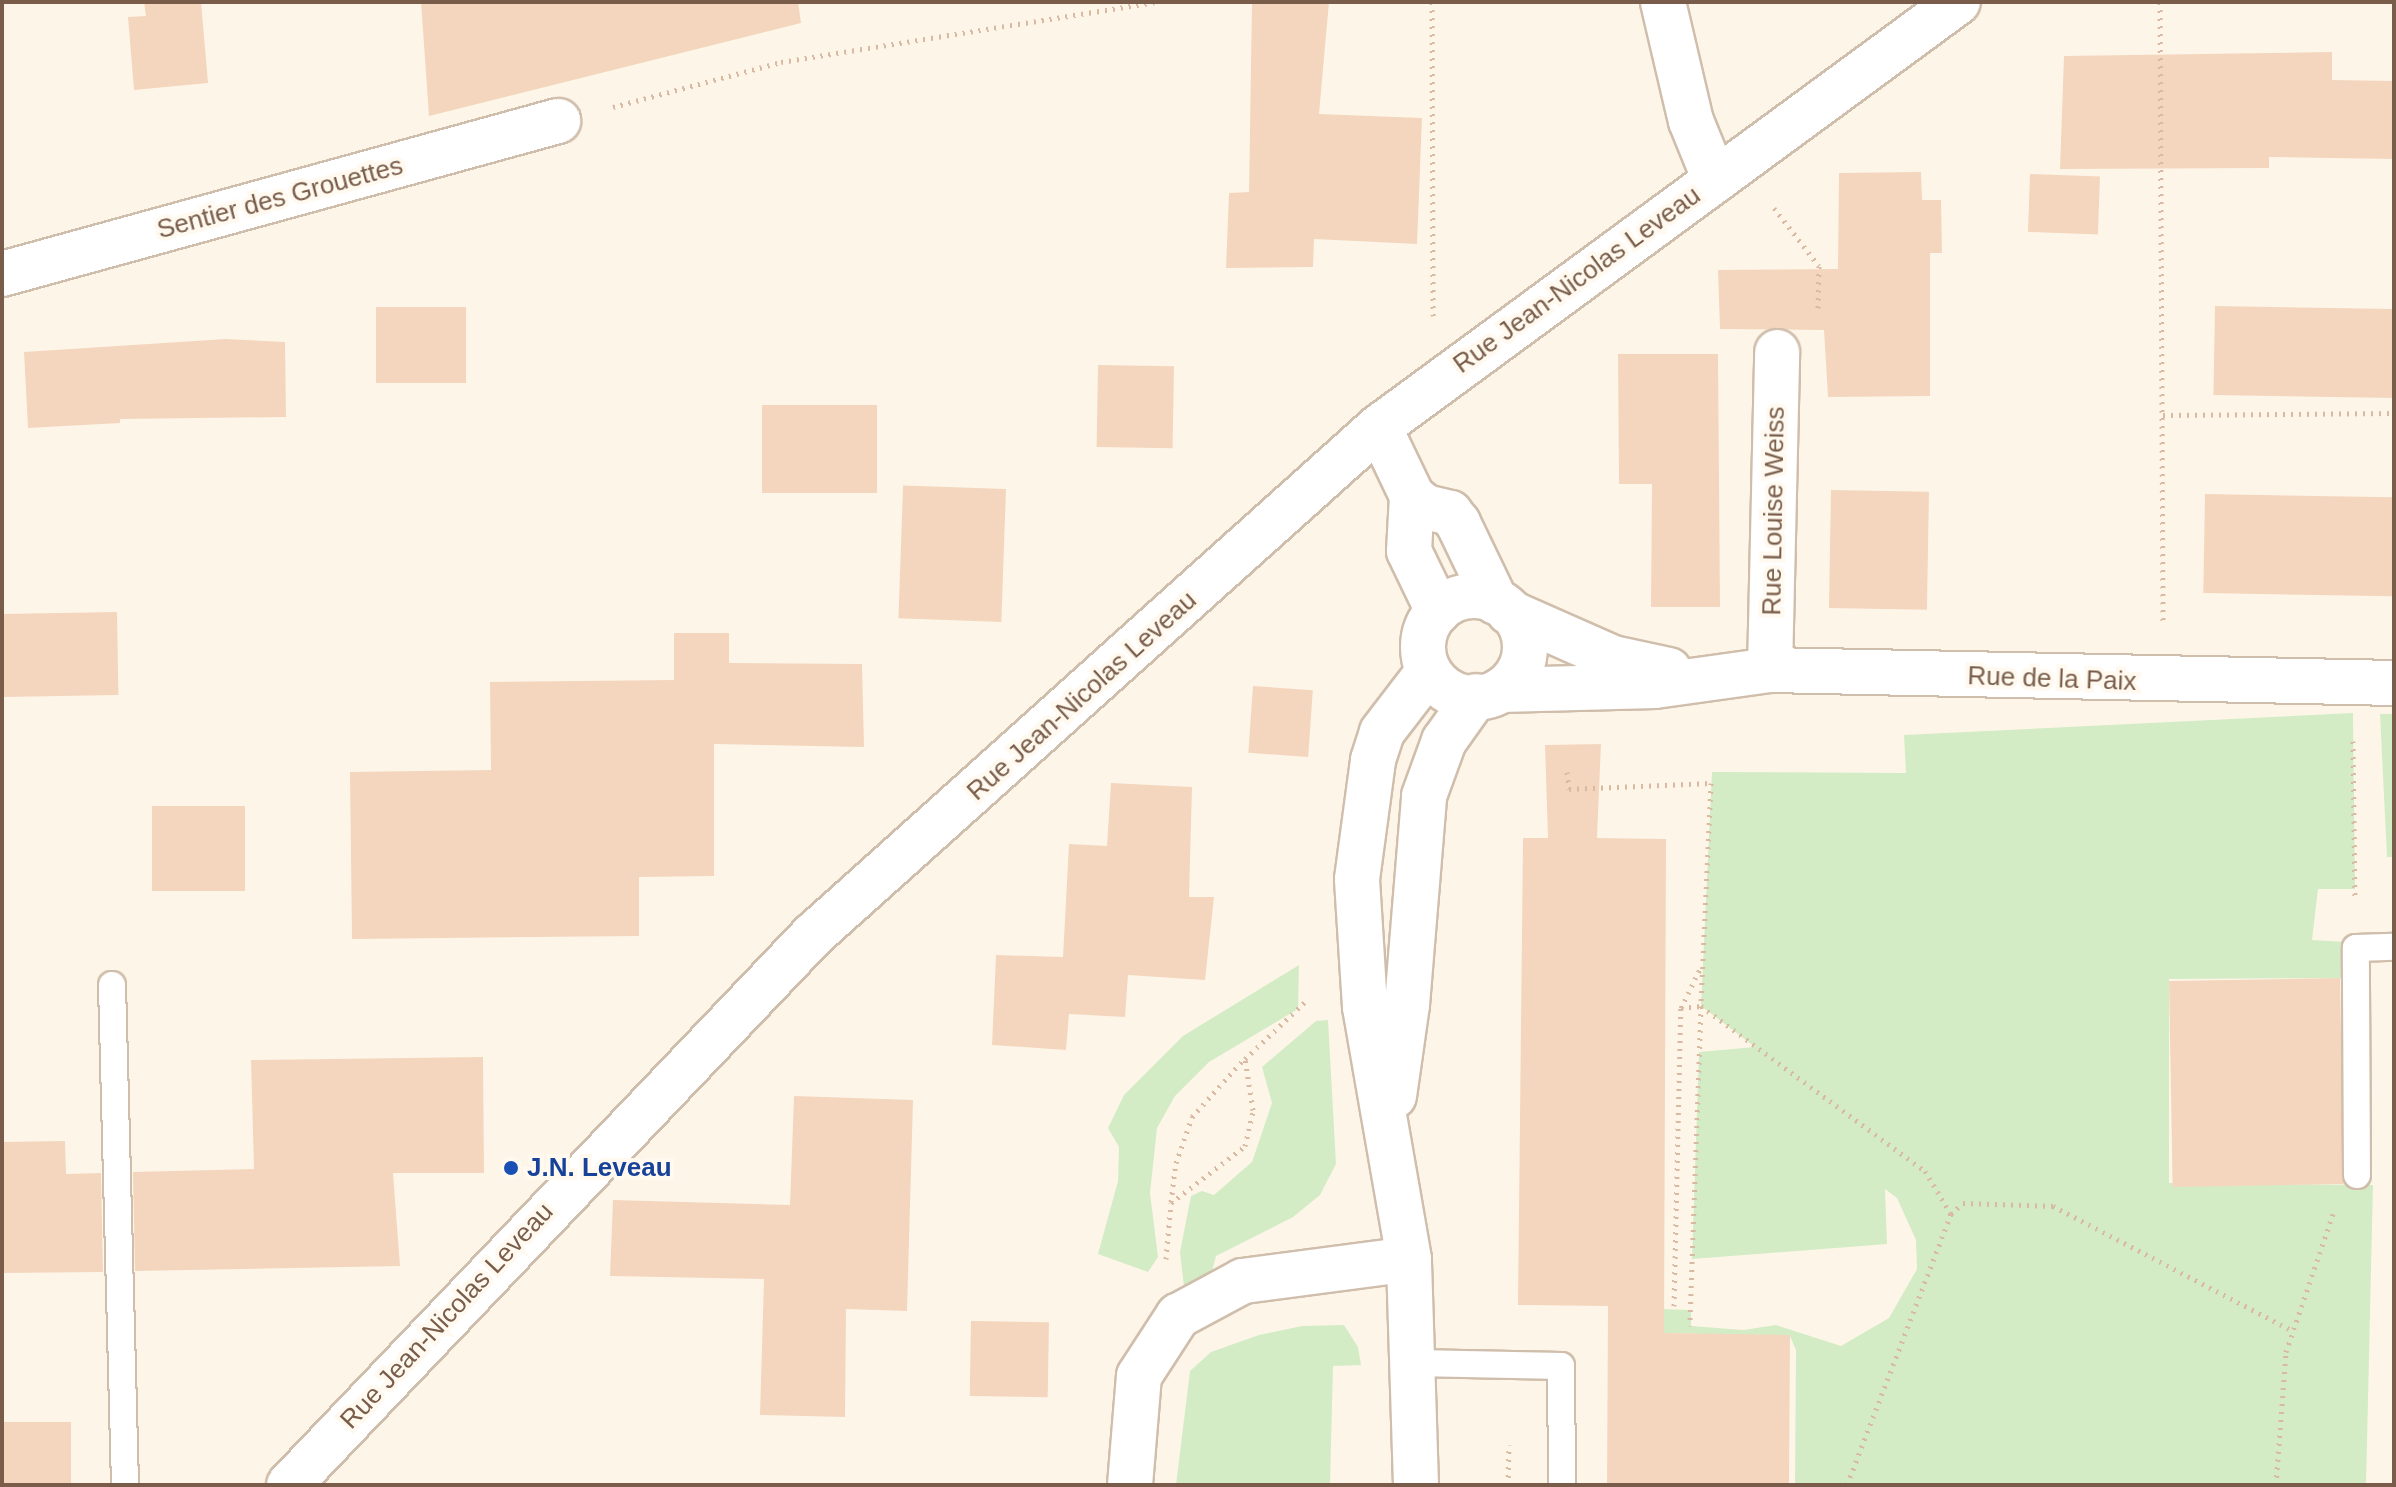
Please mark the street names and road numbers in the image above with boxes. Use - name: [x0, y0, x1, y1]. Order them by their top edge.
- street label: Sentier des Grouettes: [154, 150, 406, 246]
- street label: Rue Jean-Nicolas Leveau: [1447, 180, 1707, 380]
- street label: Rue Louise Weiss: [1757, 406, 1791, 616]
- street label: Rue Jean-Nicolas Leveau: [961, 585, 1203, 807]
- street label: Rue de la Paix: [1967, 660, 2137, 698]
- street label: Rue Jean-Nicolas Leveau: [334, 1196, 560, 1436]

